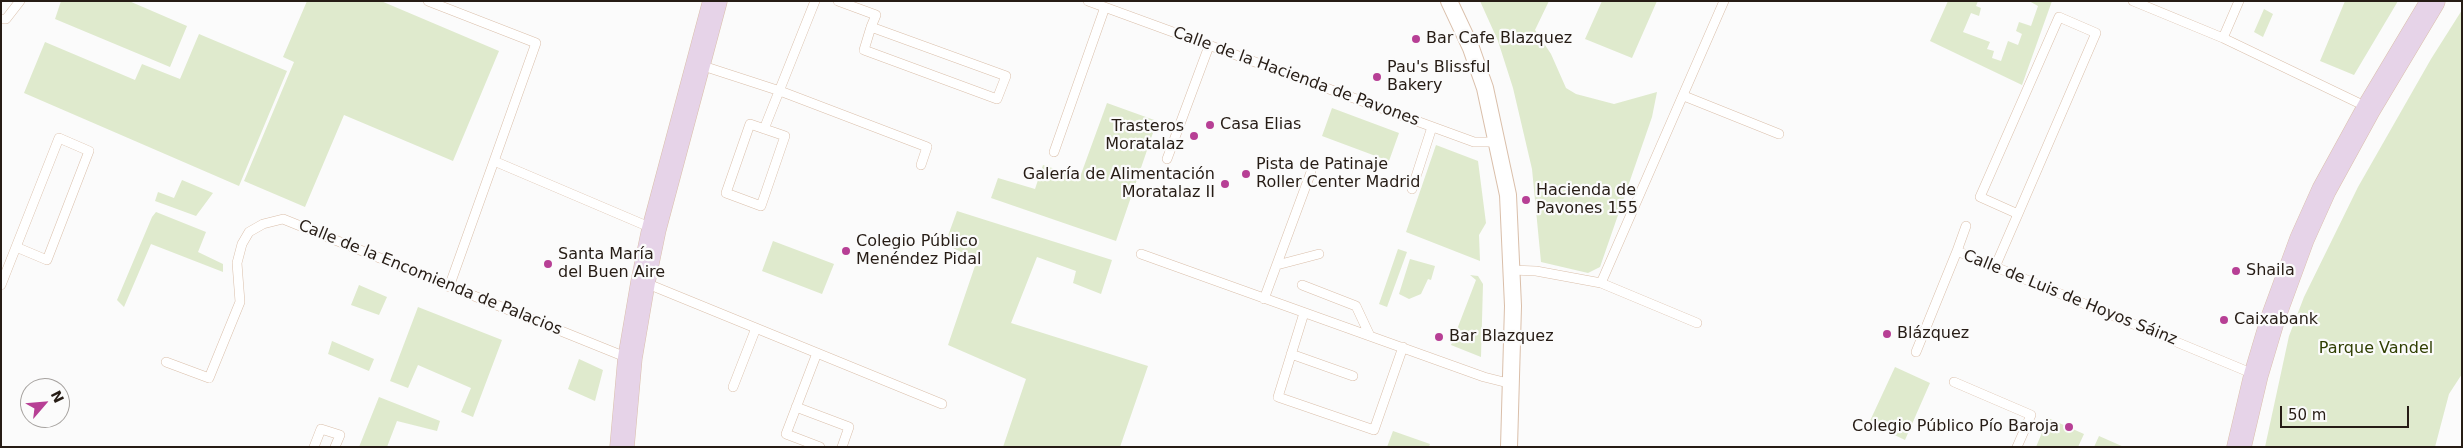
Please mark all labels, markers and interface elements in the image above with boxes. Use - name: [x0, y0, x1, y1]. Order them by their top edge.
- street label: Calle de la Hacienda de Pavones: [1170, 23, 1422, 131]
- place label: Bar Cafe Blazquez: [1426, 29, 1572, 49]
- marker: Bar Cafe Blazquez: [1410, 33, 1422, 45]
- place label: Pau's Blissful Bakery: [1387, 58, 1490, 96]
- marker: Pau's Blissful Bakery: [1371, 71, 1383, 83]
- place label: Casa Elias: [1220, 115, 1301, 135]
- place label: Trasteros Moratalaz: [1105, 117, 1184, 155]
- marker: Casa Elias: [1204, 119, 1216, 131]
- marker: Trasteros Moratalaz: [1188, 130, 1200, 142]
- place label: Pista de Patinaje Roller Center Madrid: [1256, 155, 1420, 193]
- place label: Galería de Alimentación Moratalaz II: [1023, 165, 1215, 203]
- marker: Pista de Patinaje Roller Center Madrid: [1240, 168, 1252, 180]
- marker: Galería de Alimentación Moratalaz II: [1219, 178, 1231, 190]
- place label: Hacienda de Pavones 155: [1536, 181, 1638, 219]
- marker: Hacienda de Pavones 155: [1520, 194, 1532, 206]
- street label: Calle de la Encomienda de Palacios: [295, 216, 565, 340]
- place label: Colegio Público Menéndez Pidal: [856, 232, 981, 270]
- place label: Santa María del Buen Aire: [558, 245, 665, 283]
- marker: Colegio Público Menéndez Pidal: [840, 245, 852, 257]
- street label: Calle de Luis de Hoyos Sáinz: [1960, 246, 2180, 350]
- marker: Santa María del Buen Aire: [542, 258, 554, 270]
- place label: Shaila: [2246, 261, 2295, 281]
- marker: Shaila: [2230, 265, 2242, 277]
- place label: Caixabank: [2234, 310, 2318, 330]
- marker: Caixabank: [2218, 314, 2230, 326]
- place label: Blázquez: [1897, 324, 1969, 344]
- place label: Bar Blazquez: [1449, 327, 1554, 347]
- marker: Blázquez: [1881, 328, 1893, 340]
- marker: Bar Blazquez: [1433, 331, 1445, 343]
- park label: Parque Vandel: [2319, 339, 2433, 359]
- north arrow: [20, 378, 70, 428]
- text: N: [48, 388, 67, 405]
- scale bar: [2283, 396, 2412, 428]
- text: 50 m: [2288, 406, 2326, 424]
- place label: Colegio Público Pío Baroja: [1852, 417, 2059, 437]
- marker: Colegio Público Pío Baroja: [2063, 421, 2075, 433]

